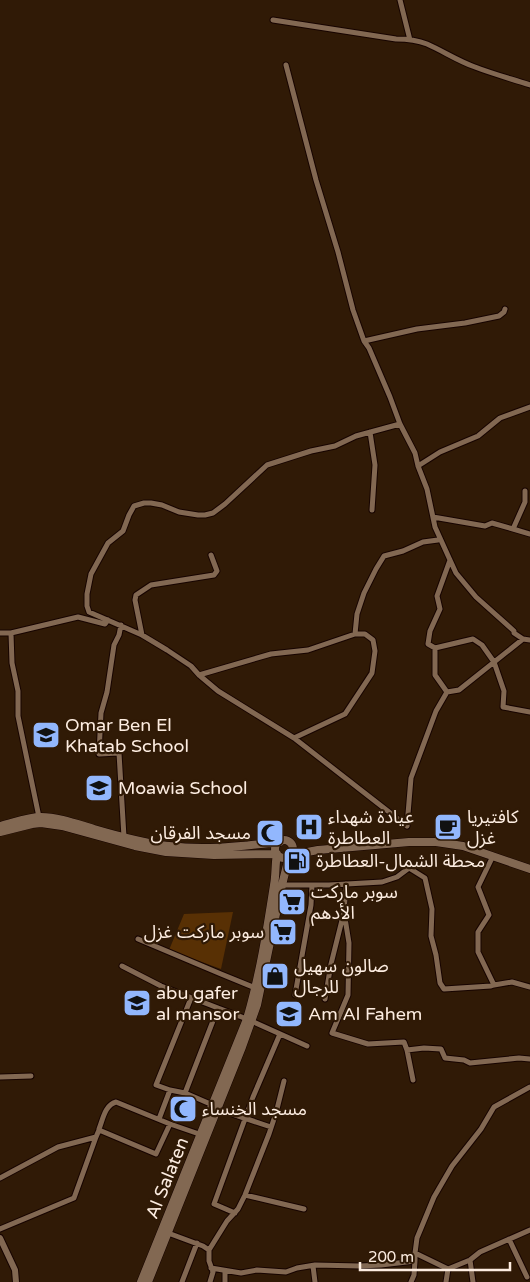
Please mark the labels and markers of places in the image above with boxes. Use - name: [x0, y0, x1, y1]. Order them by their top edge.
- place label: Omar Ben El Khatab School: [65, 714, 189, 757]
- school or university icon: Omar Ben El Khatab School: [31, 720, 61, 750]
- school or university icon: Moawia School: [84, 773, 114, 803]
- place label: Moawia School: [118, 777, 248, 799]
- place label: عيادة شهداء العطاطرة: [328, 806, 414, 849]
- place label: كافتيريا غزل: [467, 806, 519, 849]
- hospital icon: عيادة شهداء العطاطرة: [294, 812, 324, 842]
- cafe icon: كافتيريا غزل: [433, 812, 463, 842]
- mosque icon: مسجد الفرقان: [255, 818, 285, 848]
- place label: مسجد الفرقان: [150, 822, 251, 844]
- fuel station icon: محطة الشمال-العطاطرة: [282, 846, 312, 876]
- place label: محطة الشمال-العطاطرة: [316, 850, 485, 872]
- place label: سوبر ماركت الأدهم: [311, 881, 398, 926]
- supermarket icon: سوبر ماركت الأدهم: [277, 887, 307, 917]
- supermarket icon: سوبر ماركت غزل: [268, 917, 298, 947]
- place label: سوبر ماركت غزل: [144, 921, 264, 943]
- place label: صالون سهيل للرجال: [294, 955, 389, 998]
- shop icon: صالون سهيل للرجال: [260, 961, 290, 991]
- place label: abu gafer al mansor: [156, 982, 239, 1025]
- school or university icon: abu gafer al mansor: [122, 988, 152, 1018]
- school or university icon: Am Al Fahem: [274, 999, 304, 1029]
- place label: Am Al Fahem: [308, 1003, 422, 1025]
- mosque icon: مسجد الخنساء: [168, 1094, 198, 1124]
- place label: مسجد الخنساء: [202, 1098, 307, 1120]

